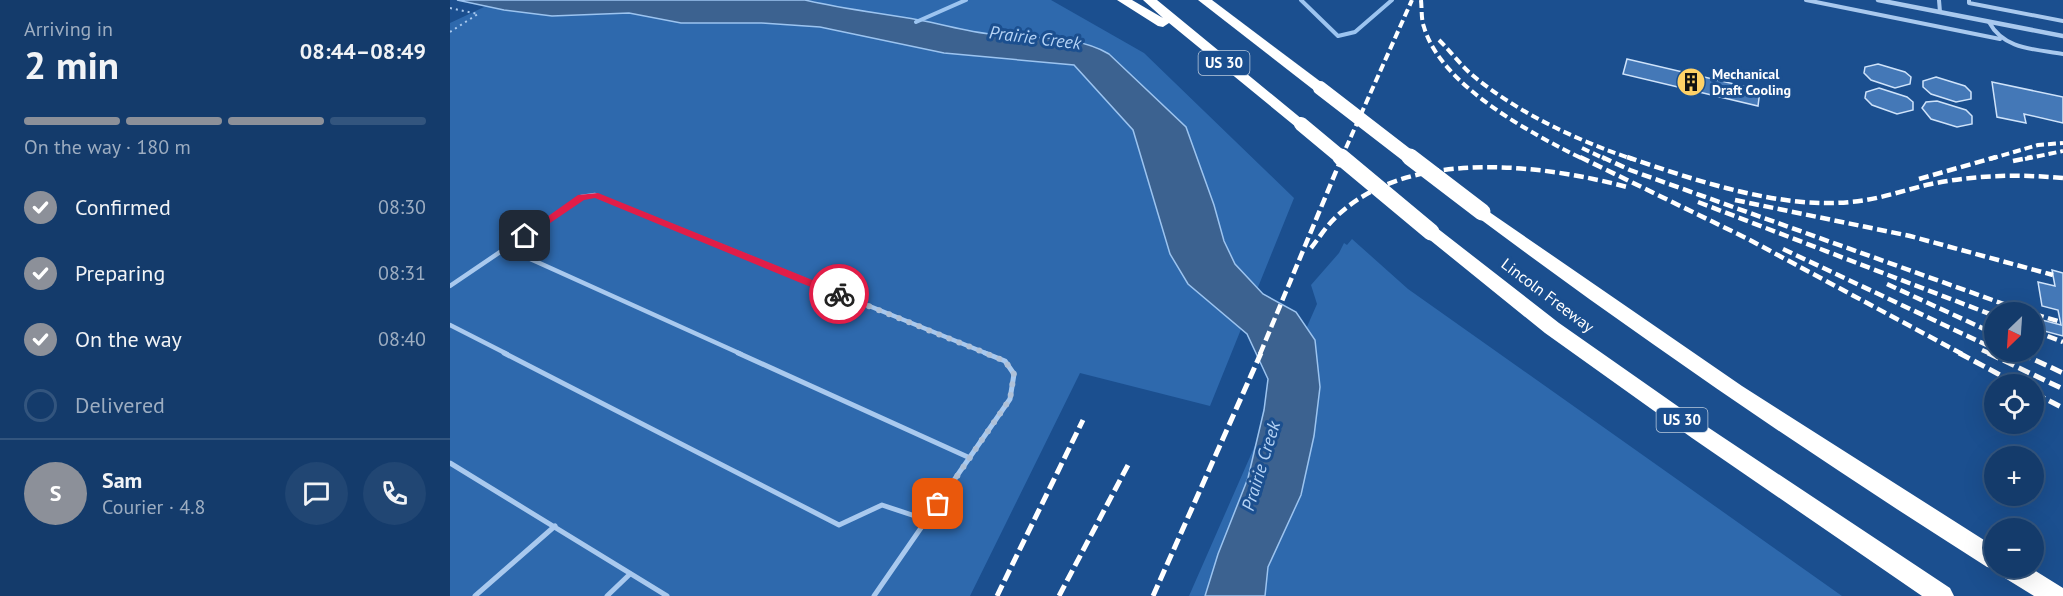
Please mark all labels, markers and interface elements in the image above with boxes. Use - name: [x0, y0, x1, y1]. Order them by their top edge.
- text: Arriving in: [24, 16, 113, 42]
- water label: Prairie Creek: [988, 20, 1083, 55]
- text: 08:44–08:49: [300, 37, 426, 65]
- text: 2 min: [24, 39, 119, 90]
- road number: US 30: [1198, 51, 1250, 75]
- place label: Mechanical Draft Cooling: [1712, 65, 1791, 99]
- building icon: Mechanical Draft Cooling: [1675, 66, 1707, 98]
- text: On the way · 180 m: [24, 134, 191, 160]
- icon: check: [24, 191, 57, 224]
- text: Confirmed: [75, 193, 171, 221]
- text: 08:30: [378, 194, 426, 220]
- pin: [499, 210, 550, 261]
- icon: home: [508, 219, 541, 252]
- street label: Lincoln Freeway: [1498, 254, 1599, 337]
- icon: check: [24, 257, 57, 290]
- text: Preparing: [75, 259, 165, 287]
- text: 08:31: [378, 260, 426, 286]
- courier: [809, 264, 869, 324]
- icon: bike: [823, 278, 856, 311]
- north arrow: [1984, 302, 2044, 362]
- map controls: [1984, 302, 2044, 578]
- icon: check: [24, 323, 57, 356]
- text: On the way: [75, 325, 182, 353]
- text: 08:40: [378, 326, 426, 352]
- button: locate: [1984, 374, 2044, 434]
- text: Delivered: [75, 391, 165, 419]
- road number: US 30: [1656, 408, 1708, 432]
- water label: Prairie Creek: [1236, 417, 1285, 513]
- button: +: [1984, 446, 2044, 506]
- button: chat: [285, 462, 348, 525]
- button: phone: [363, 462, 426, 525]
- text: Sam: [102, 466, 142, 494]
- pin: [912, 478, 963, 529]
- text: S: [50, 479, 61, 507]
- icon: bag: [921, 487, 954, 520]
- text: Courier · 4.8: [102, 494, 205, 520]
- button: −: [1984, 518, 2044, 578]

